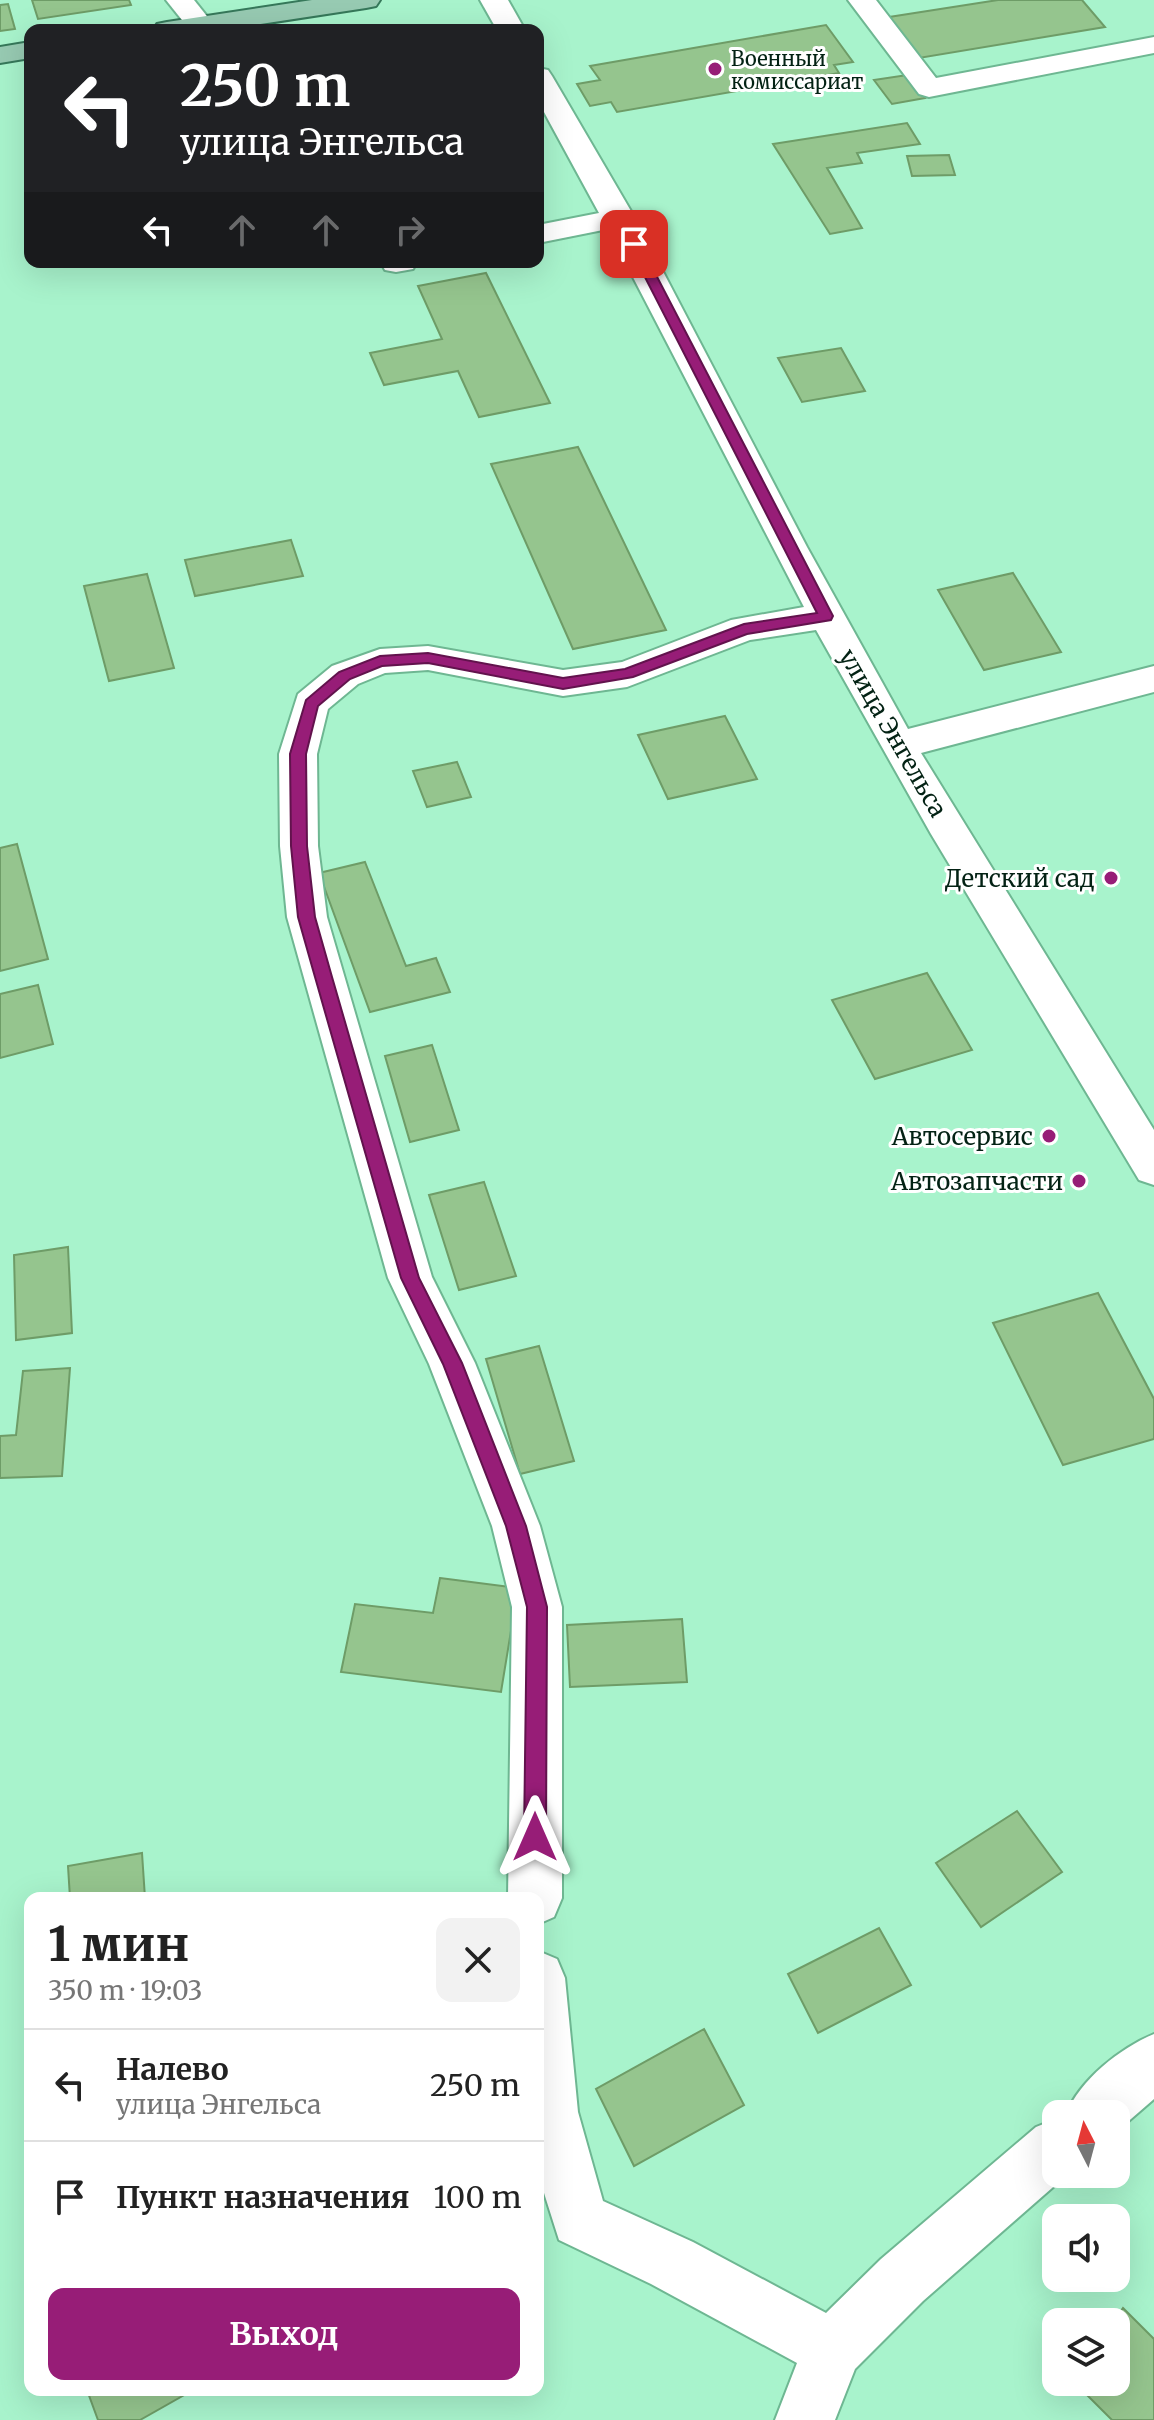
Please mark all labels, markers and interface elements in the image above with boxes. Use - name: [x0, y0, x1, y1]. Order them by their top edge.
- place label: Военный комиссариат: [731, 46, 863, 94]
- text: 250 m: [180, 51, 350, 121]
- icon: left: [48, 56, 152, 160]
- marker: Военный комиссариат: [706, 60, 724, 78]
- text: улица Энгельса: [180, 120, 464, 165]
- icon: left: [136, 208, 180, 252]
- icon: ahead: [220, 208, 264, 252]
- icon: ahead: [304, 208, 348, 252]
- icon: right: [388, 208, 432, 252]
- pin: [600, 210, 668, 278]
- icon: arrive: [612, 222, 656, 266]
- street label: улица Энгельса: [832, 643, 954, 823]
- place label: Детский сад: [945, 863, 1095, 894]
- marker: Детский сад: [1102, 869, 1120, 887]
- place label: Автосервис: [891, 1121, 1033, 1152]
- marker: Автосервис: [1040, 1127, 1058, 1145]
- place label: Автозапчасти: [890, 1166, 1063, 1197]
- marker: Автозапчасти: [1070, 1172, 1088, 1190]
- position arrow: [493, 1795, 577, 1879]
- text: 1 мин: [48, 1914, 189, 1974]
- button: close: [436, 1918, 520, 2002]
- text: 350 m · 19:03: [48, 1974, 202, 2007]
- text: Налево: [116, 2050, 229, 2088]
- icon: left: [48, 2063, 92, 2107]
- text: 250 m: [430, 2066, 520, 2104]
- text: улица Энгельса: [116, 2088, 321, 2121]
- north arrow: [1042, 2100, 1130, 2188]
- map controls: [1042, 2100, 1130, 2396]
- icon: arrive: [48, 2175, 92, 2219]
- text: Пункт назначения: [116, 2178, 410, 2216]
- text: 100 m: [434, 2178, 522, 2216]
- button: sound: [1042, 2204, 1130, 2292]
- button: Выход: [48, 2288, 520, 2380]
- button: layers: [1042, 2308, 1130, 2396]

